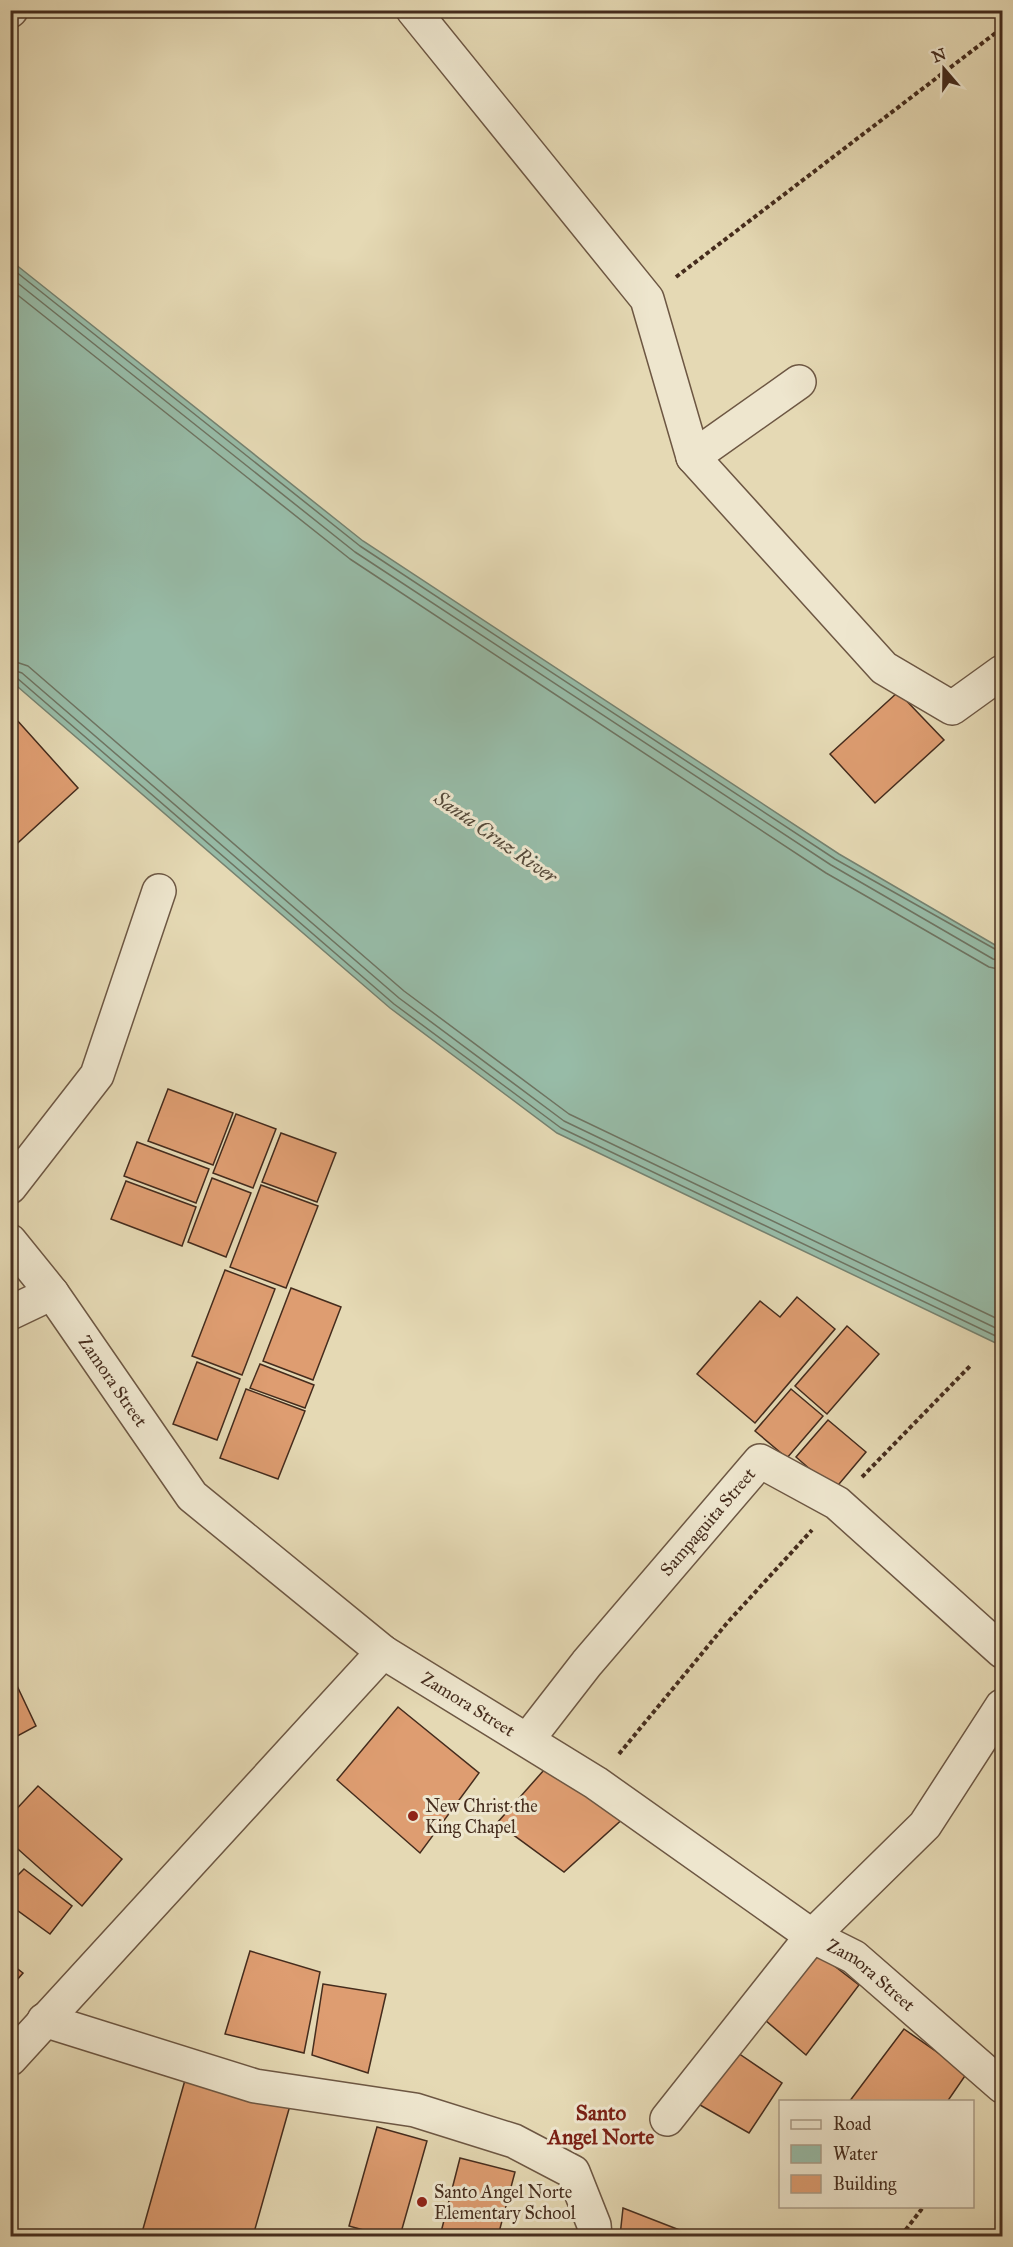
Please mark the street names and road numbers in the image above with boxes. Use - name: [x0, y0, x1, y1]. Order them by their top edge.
- street label: Zamora Street: [74, 1331, 152, 1432]
- street label: Sampaguita Street: [655, 1463, 761, 1580]
- street label: Zamora Street: [417, 1667, 520, 1742]
- street label: Zamora Street: [823, 1934, 920, 2016]

